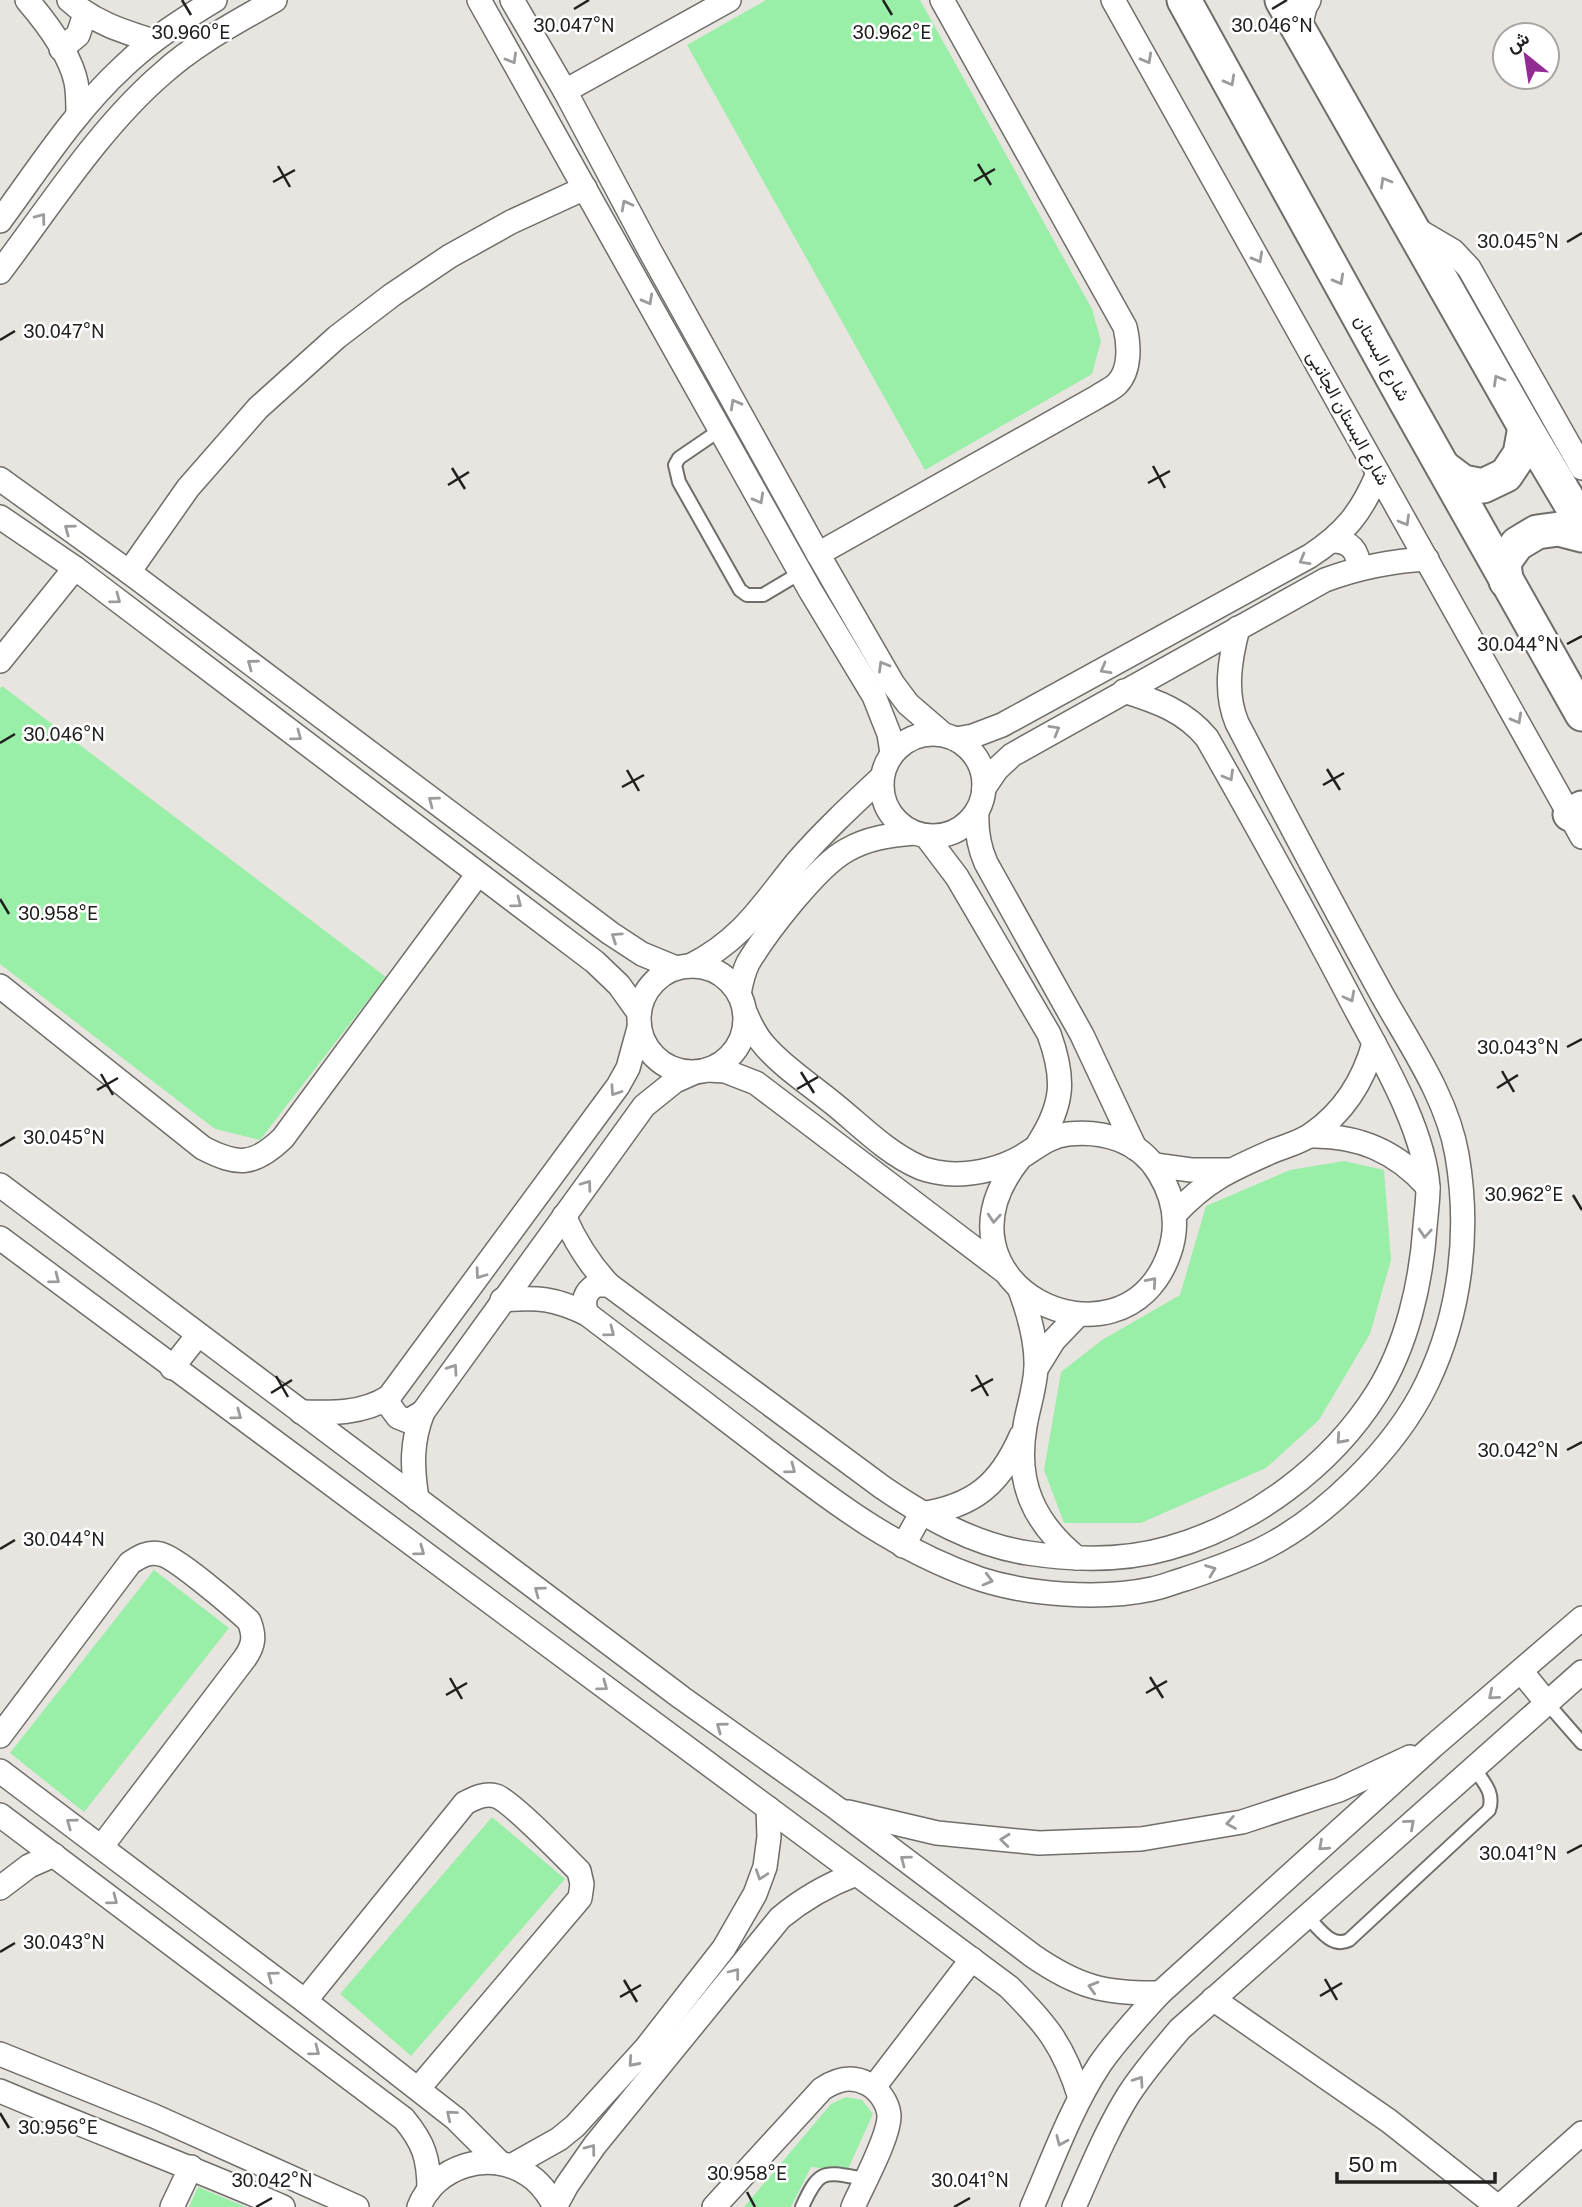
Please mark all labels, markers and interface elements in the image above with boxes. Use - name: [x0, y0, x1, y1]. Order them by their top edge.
- text: 30.047°N: [533, 15, 615, 36]
- text: 30.046°N: [1231, 15, 1313, 36]
- north arrow: [1491, 21, 1561, 91]
- text: 30.960°E: [151, 22, 231, 43]
- text: 30.962°E: [853, 22, 931, 43]
- text: ش: [1502, 26, 1534, 57]
- one-way arrow: [504, 52, 517, 65]
- one-way arrow: [1139, 52, 1152, 65]
- one-way arrow: [1222, 74, 1235, 86]
- one-way arrow: [1380, 177, 1393, 190]
- one-way arrow: [621, 200, 634, 212]
- one-way arrow: [33, 213, 45, 226]
- text: 30.045°N: [1477, 231, 1559, 252]
- one-way arrow: [1250, 250, 1263, 263]
- one-way arrow: [1331, 273, 1344, 286]
- one-way arrow: [640, 293, 653, 305]
- street label: شارع البستان: [1348, 311, 1415, 405]
- text: 30.047°N: [23, 321, 105, 342]
- street label: شارع البستان الجانبى: [1301, 347, 1394, 490]
- one-way arrow: [1493, 374, 1506, 387]
- one-way arrow: [730, 399, 743, 412]
- one-way arrow: [751, 492, 764, 504]
- one-way arrow: [1397, 513, 1410, 526]
- one-way arrow: [64, 525, 77, 537]
- one-way arrow: [1299, 552, 1311, 565]
- one-way arrow: [108, 590, 121, 603]
- text: 30.044°N: [1477, 634, 1559, 655]
- one-way arrow: [247, 660, 260, 672]
- one-way arrow: [878, 661, 891, 674]
- one-way arrow: [1099, 661, 1112, 674]
- one-way arrow: [1509, 711, 1522, 724]
- text: 30.046°N: [23, 724, 105, 745]
- one-way arrow: [1047, 726, 1060, 739]
- one-way arrow: [289, 728, 302, 741]
- one-way arrow: [1221, 769, 1234, 782]
- one-way arrow: [429, 797, 441, 809]
- one-way arrow: [509, 895, 522, 908]
- text: 30.958°E: [18, 903, 98, 924]
- one-way arrow: [611, 933, 624, 945]
- one-way arrow: [1342, 990, 1355, 1002]
- text: 30.043°N: [1477, 1037, 1559, 1058]
- one-way arrow: [611, 1083, 623, 1096]
- text: 30.045°N: [23, 1127, 105, 1148]
- one-way arrow: [579, 1180, 591, 1192]
- text: 30.962°E: [1485, 1184, 1563, 1205]
- one-way arrow: [986, 1213, 1001, 1224]
- one-way arrow: [1418, 1227, 1433, 1238]
- one-way arrow: [475, 1266, 488, 1279]
- one-way arrow: [47, 1271, 59, 1284]
- one-way arrow: [1144, 1277, 1156, 1290]
- one-way arrow: [603, 1323, 615, 1336]
- one-way arrow: [445, 1364, 457, 1377]
- one-way arrow: [229, 1407, 242, 1420]
- one-way arrow: [1337, 1431, 1349, 1444]
- text: 30.042°N: [1477, 1440, 1559, 1461]
- one-way arrow: [784, 1461, 796, 1474]
- text: 30.044°N: [23, 1529, 105, 1550]
- one-way arrow: [412, 1542, 424, 1555]
- one-way arrow: [1204, 1564, 1216, 1578]
- one-way arrow: [982, 1572, 994, 1586]
- one-way arrow: [534, 1586, 546, 1599]
- one-way arrow: [595, 1678, 608, 1690]
- one-way arrow: [1489, 1687, 1502, 1699]
- one-way arrow: [716, 1723, 729, 1735]
- one-way arrow: [1225, 1815, 1237, 1830]
- one-way arrow: [66, 1819, 79, 1832]
- one-way arrow: [1402, 1820, 1415, 1832]
- one-way arrow: [999, 1833, 1010, 1848]
- one-way arrow: [1318, 1838, 1331, 1850]
- text: 30.041°N: [1479, 1843, 1557, 1864]
- one-way arrow: [901, 1856, 913, 1868]
- one-way arrow: [755, 1869, 769, 1881]
- one-way arrow: [106, 1891, 118, 1904]
- text: 30.043°N: [23, 1932, 105, 1953]
- one-way arrow: [726, 1968, 739, 1980]
- one-way arrow: [267, 1972, 279, 1984]
- one-way arrow: [1087, 1981, 1099, 1995]
- one-way arrow: [307, 2043, 319, 2056]
- one-way arrow: [629, 2053, 641, 2066]
- one-way arrow: [1130, 2076, 1143, 2089]
- one-way arrow: [447, 2111, 459, 2124]
- text: 30.956°E: [18, 2117, 98, 2138]
- one-way arrow: [1055, 2133, 1069, 2146]
- scale bar: [1337, 2140, 1494, 2184]
- one-way arrow: [583, 2145, 596, 2157]
- text: 50 m: [1348, 2152, 1398, 2177]
- text: 30.958°E: [707, 2163, 787, 2184]
- text: 30.042°N: [231, 2170, 313, 2191]
- text: 30.041°N: [931, 2170, 1009, 2191]

